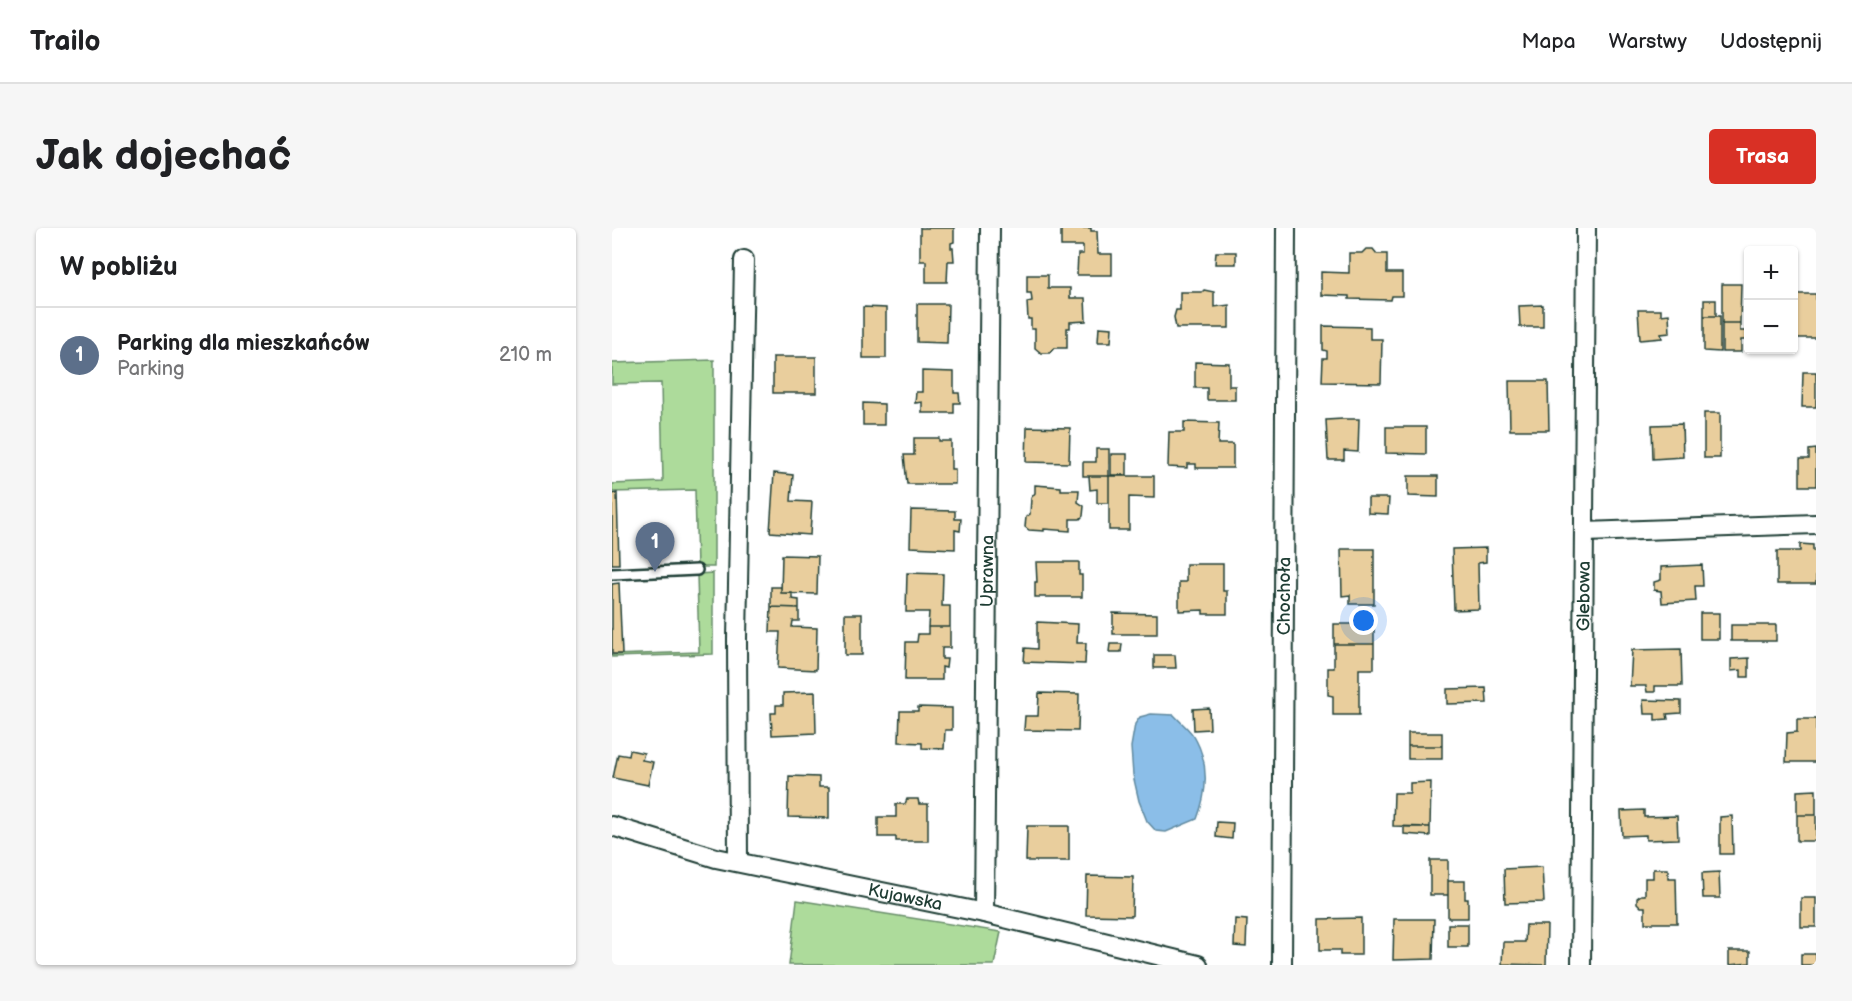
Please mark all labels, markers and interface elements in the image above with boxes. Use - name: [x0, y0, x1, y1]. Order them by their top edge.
- text: Trailo: [30, 25, 101, 58]
- text: Mapa: [1522, 29, 1576, 54]
- text: Warstwy: [1609, 29, 1687, 54]
- text: Udostępnij: [1720, 29, 1822, 54]
- button: Trasa: [1709, 129, 1816, 184]
- text: Jak dojechać: [36, 131, 291, 182]
- map controls: [1744, 246, 1798, 354]
- button: +: [1744, 246, 1798, 300]
- text: W pobliżu: [60, 252, 178, 283]
- button: −: [1744, 300, 1798, 354]
- text: Parking dla mieszkańców: [117, 330, 369, 357]
- text: 1: [75, 343, 84, 367]
- text: 210 m: [499, 343, 552, 367]
- text: Parking: [117, 357, 185, 381]
- pin: 1: [636, 522, 675, 572]
- street label: Uprawna: [976, 535, 998, 607]
- street label: Chochoła: [1273, 557, 1295, 635]
- street label: Glebowa: [1573, 561, 1594, 631]
- your location: [1349, 606, 1378, 635]
- street label: Kujawska: [866, 879, 944, 915]

